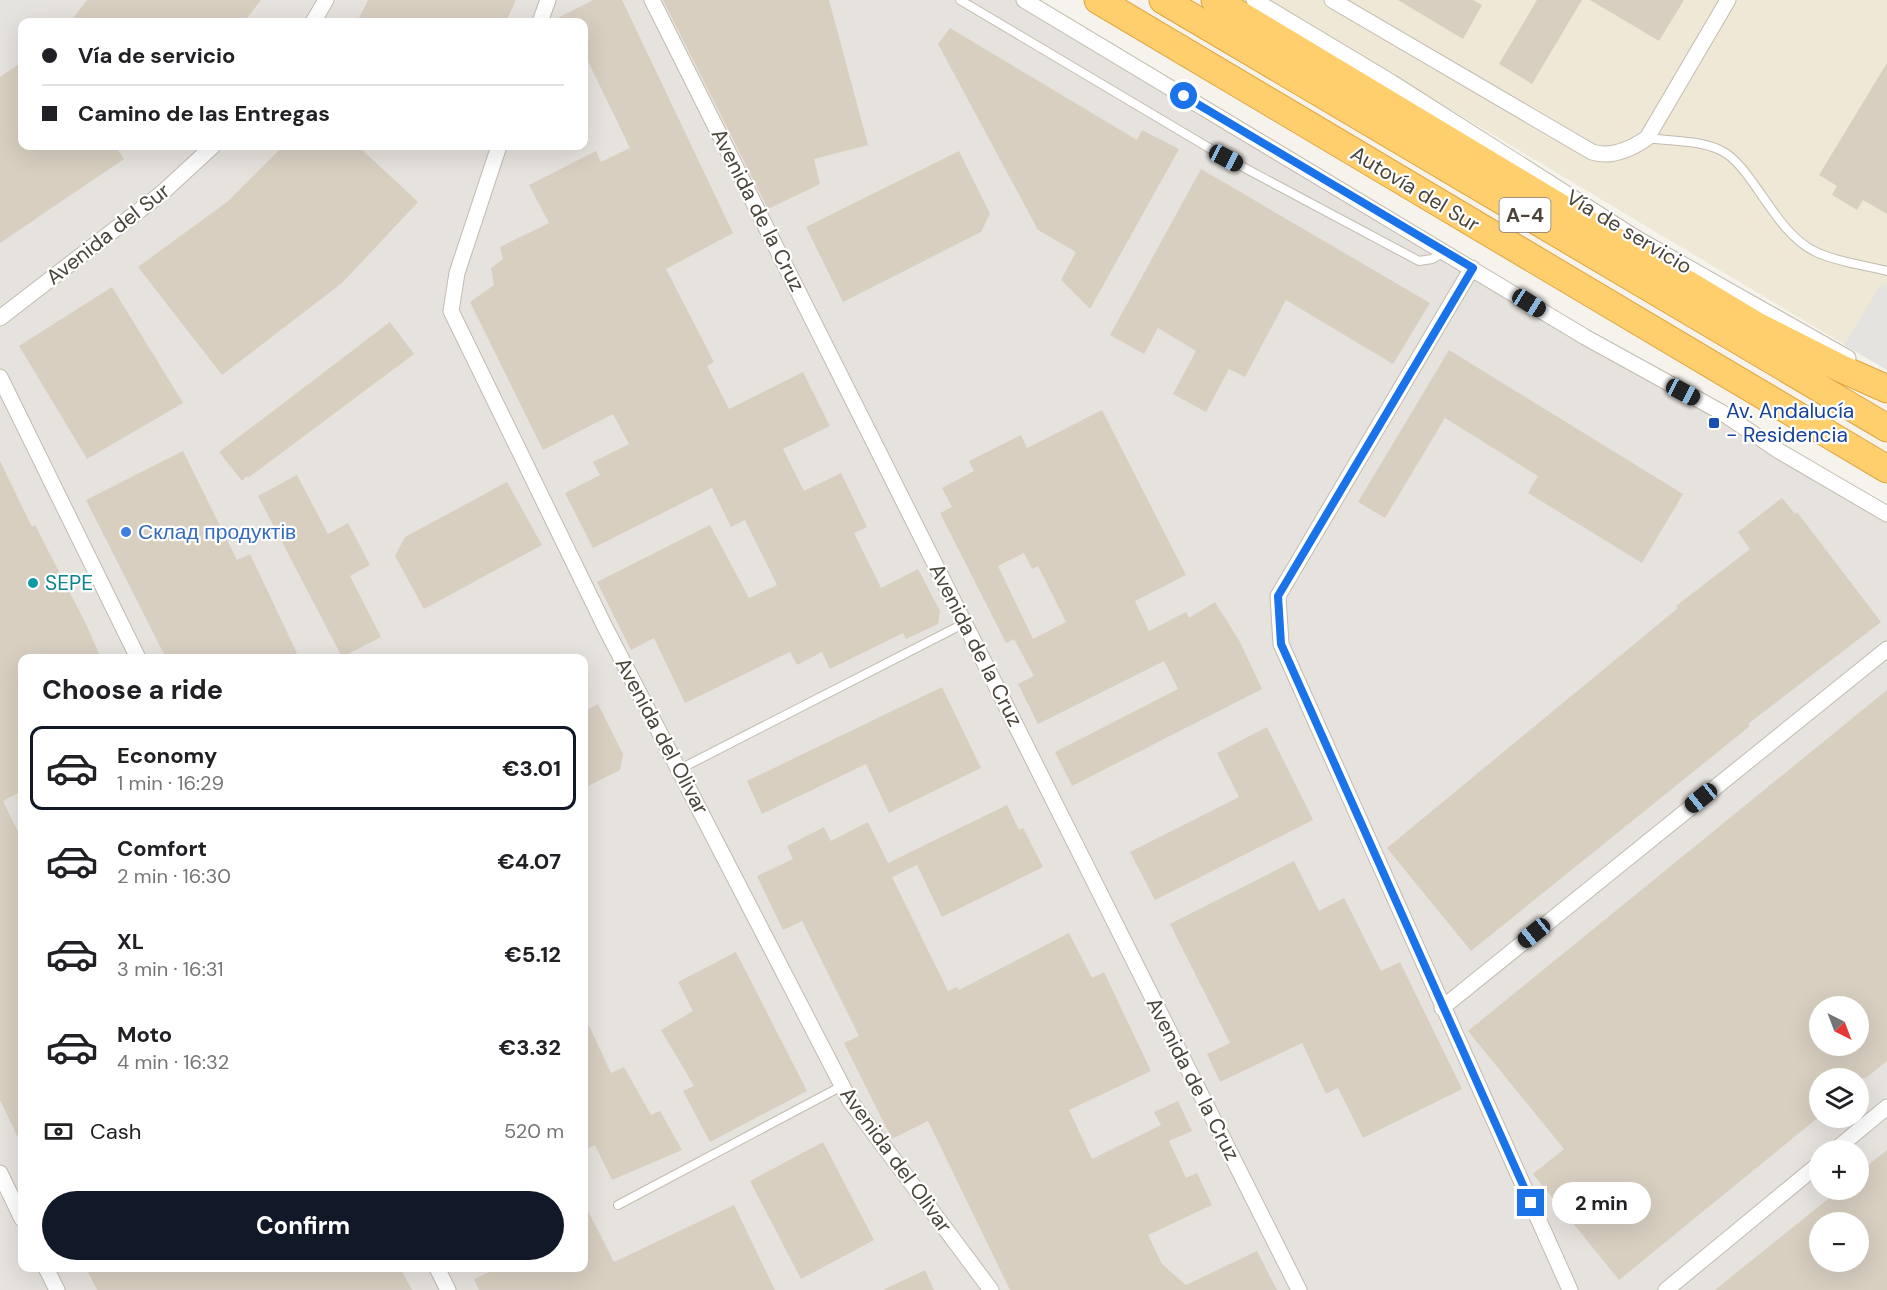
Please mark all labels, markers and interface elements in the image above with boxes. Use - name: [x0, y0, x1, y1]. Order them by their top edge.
- text: Vía de servicio: [78, 41, 236, 70]
- route start: [1170, 82, 1197, 109]
- text: Camino de las Entregas: [78, 99, 330, 128]
- street label: Avenida de la Cruz: [705, 124, 811, 296]
- street label: Autovía del Sur: [1345, 139, 1485, 239]
- car: [1206, 142, 1246, 174]
- street label: Avenida del Sur: [40, 177, 176, 291]
- street label: Vía de servicio: [1561, 183, 1697, 281]
- road number: A-4: [1500, 198, 1550, 232]
- car: [1509, 286, 1549, 320]
- car: [1663, 376, 1703, 408]
- place label: Av. Andalucía - Residencia: [1726, 397, 1854, 449]
- marker: Av. Andalucía - Residencia: [1707, 416, 1721, 430]
- place label: Склад продуктів: [138, 518, 296, 546]
- marker: Склад продуктів: [119, 525, 133, 539]
- street label: Avenida de la Cruz: [923, 559, 1029, 731]
- place label: SEPE: [45, 569, 93, 597]
- marker: SEPE: [26, 576, 40, 590]
- street label: Avenida del Olivar: [609, 653, 715, 819]
- text: Choose a ride: [42, 672, 223, 707]
- icon: car: [45, 741, 99, 795]
- text: Economy: [117, 741, 217, 770]
- text: €3.01: [502, 754, 561, 783]
- text: 1 min · 16:29: [117, 770, 224, 796]
- car: [1681, 780, 1721, 816]
- icon: car: [45, 834, 99, 888]
- text: Comfort: [117, 834, 207, 863]
- text: €4.07: [497, 847, 561, 876]
- text: 2 min · 16:30: [117, 863, 231, 889]
- car: [1514, 915, 1554, 951]
- icon: car: [45, 927, 99, 981]
- text: XL: [117, 927, 144, 956]
- text: €5.12: [504, 940, 561, 969]
- text: 3 min · 16:31: [117, 956, 223, 982]
- street label: Avenida de la Cruz: [1140, 993, 1246, 1165]
- north arrow: [1809, 996, 1869, 1056]
- map controls: [1809, 996, 1869, 1272]
- icon: car: [45, 1020, 99, 1074]
- text: Moto: [117, 1020, 172, 1049]
- text: €3.32: [499, 1033, 561, 1062]
- text: 4 min · 16:32: [117, 1049, 229, 1075]
- button: layers: [1809, 1068, 1869, 1128]
- street label: Avenida del Olivar: [834, 1082, 959, 1239]
- icon: cash: [42, 1115, 75, 1148]
- text: Cash: [90, 1117, 141, 1146]
- text: 520 m: [504, 1118, 564, 1144]
- button: +: [1809, 1140, 1869, 1200]
- callout: 2 min: [1552, 1182, 1651, 1224]
- route end: [1517, 1189, 1544, 1216]
- text: 2 min: [1575, 1190, 1628, 1216]
- button: Confirm: [42, 1191, 564, 1260]
- button: −: [1809, 1212, 1869, 1272]

